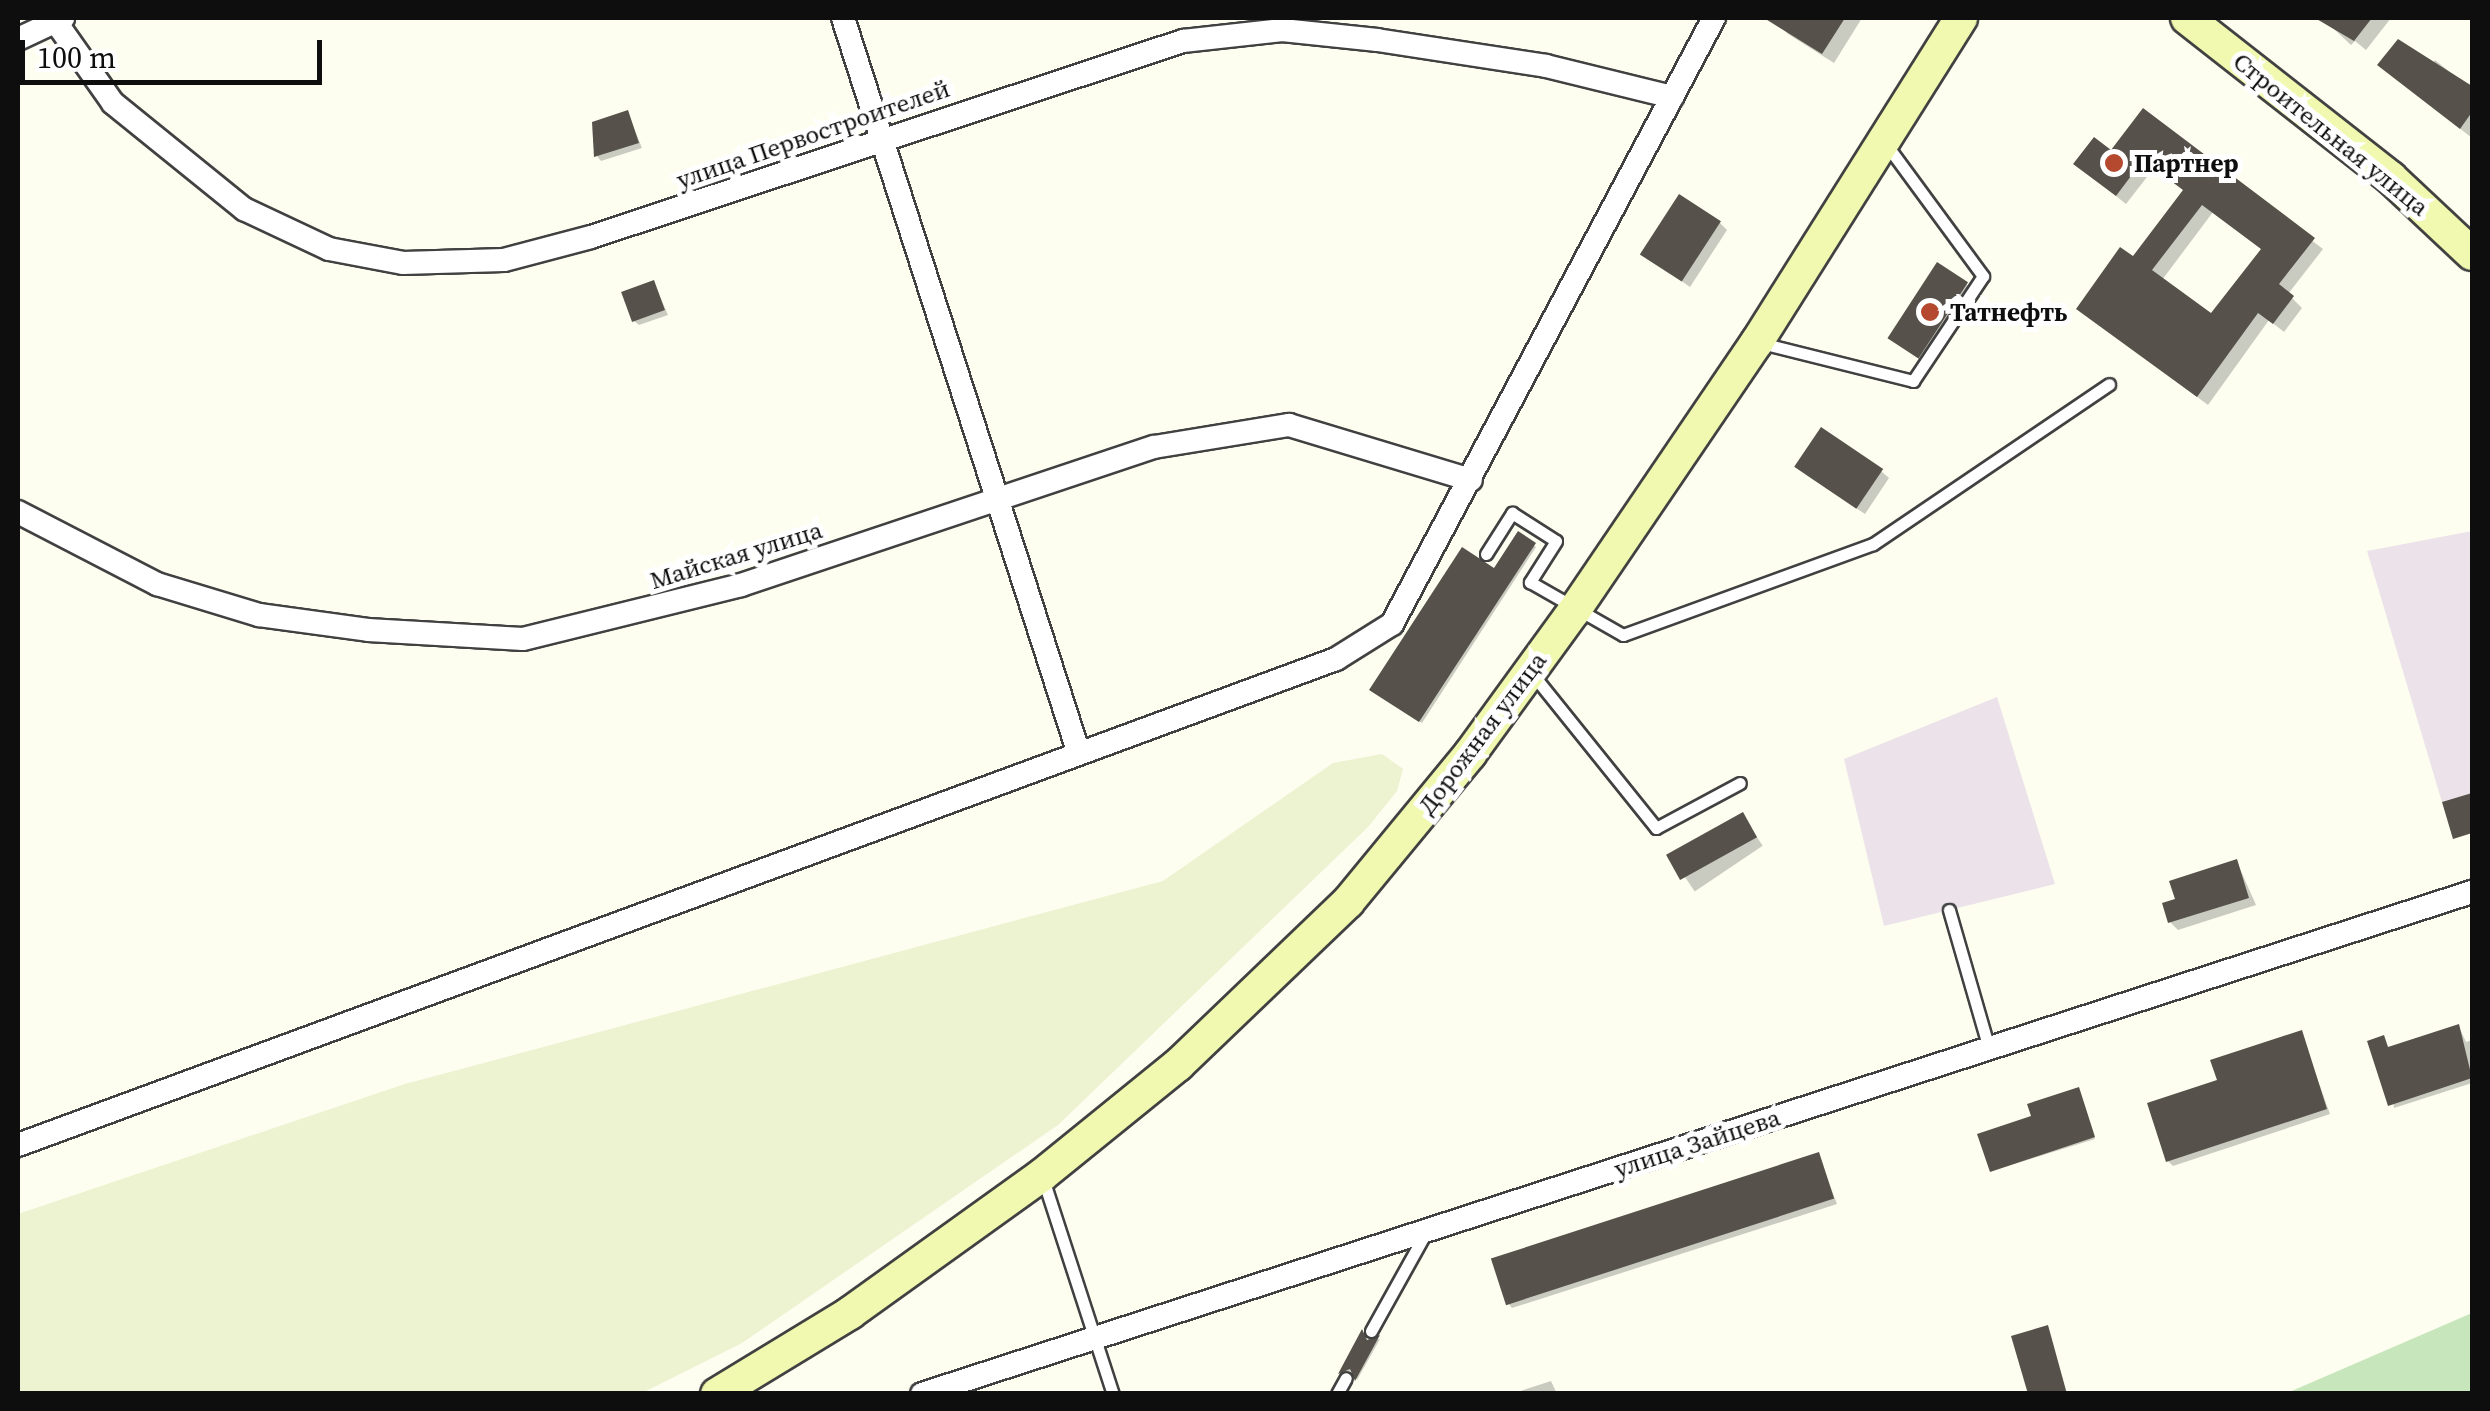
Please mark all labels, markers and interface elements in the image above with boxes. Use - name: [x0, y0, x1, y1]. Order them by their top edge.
- scale bar: [25, 20, 328, 82]
- text: 100 m: [37, 37, 116, 78]
- street label: Строительная улица: [2227, 46, 2435, 222]
- street label: улица Первостроителей: [673, 73, 953, 195]
- place label: Партнер: [2134, 148, 2238, 178]
- marker: Партнер: [2103, 152, 2125, 174]
- place label: Татнефть: [1950, 297, 2067, 327]
- marker: Татнефть: [1919, 301, 1941, 323]
- street label: Майская улица: [646, 515, 826, 595]
- street label: Дорожная улица: [1411, 646, 1553, 820]
- street label: улица Зайцева: [1610, 1102, 1784, 1184]

